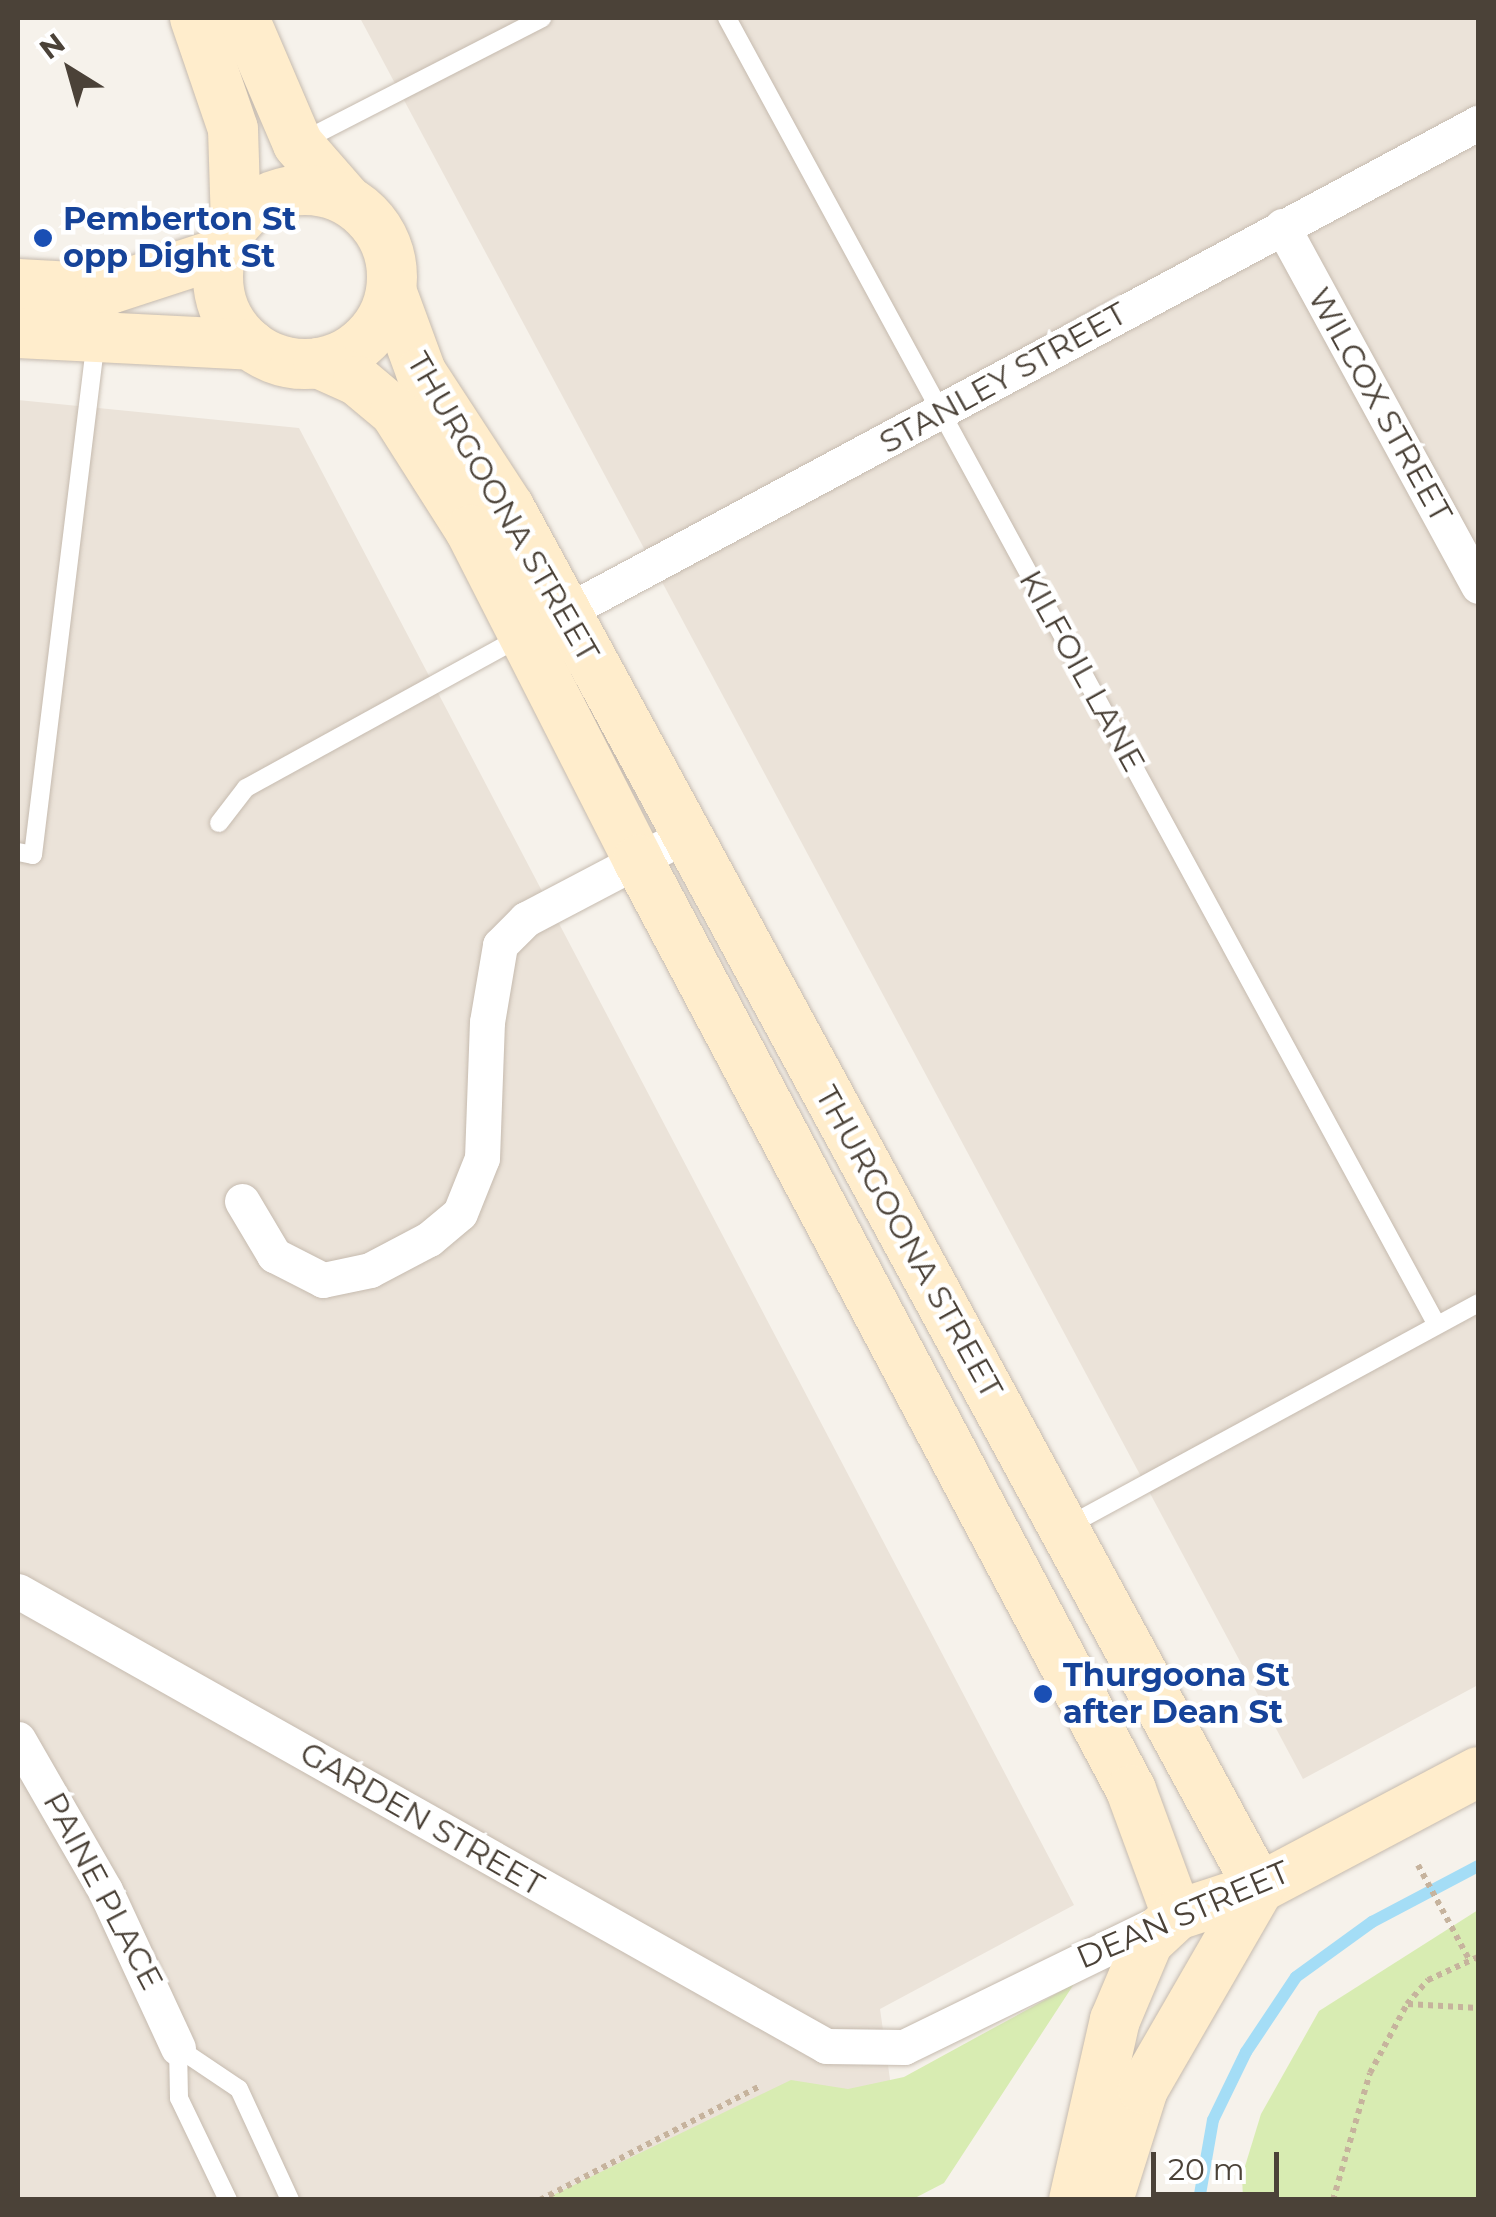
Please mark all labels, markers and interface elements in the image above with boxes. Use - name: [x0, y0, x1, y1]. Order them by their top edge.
- north arrow: [20, 20, 120, 120]
- text: N: [33, 26, 71, 66]
- place label: Pemberton St opp Dight St: [63, 201, 296, 276]
- marker: Pemberton St opp Dight St: [32, 227, 54, 249]
- street label: WILCOX STREET: [1300, 281, 1460, 529]
- street label: STANLEY STREET: [873, 294, 1133, 462]
- street label: THURGOONA STREET: [399, 346, 607, 668]
- street label: KILFOIL LANE: [1011, 564, 1153, 778]
- street label: THURGOONA STREET: [807, 1079, 1011, 1405]
- place label: Thurgoona St after Dean St: [1063, 1657, 1290, 1732]
- marker: Thurgoona St after Dean St: [1032, 1683, 1054, 1705]
- street label: GARDEN STREET: [293, 1734, 551, 1904]
- street label: PAINE PLACE: [35, 1786, 171, 1996]
- street label: DEAN STREET: [1071, 1853, 1295, 1977]
- scale bar: [1156, 2132, 1284, 2194]
- text: 20 m: [1168, 2151, 1245, 2188]

